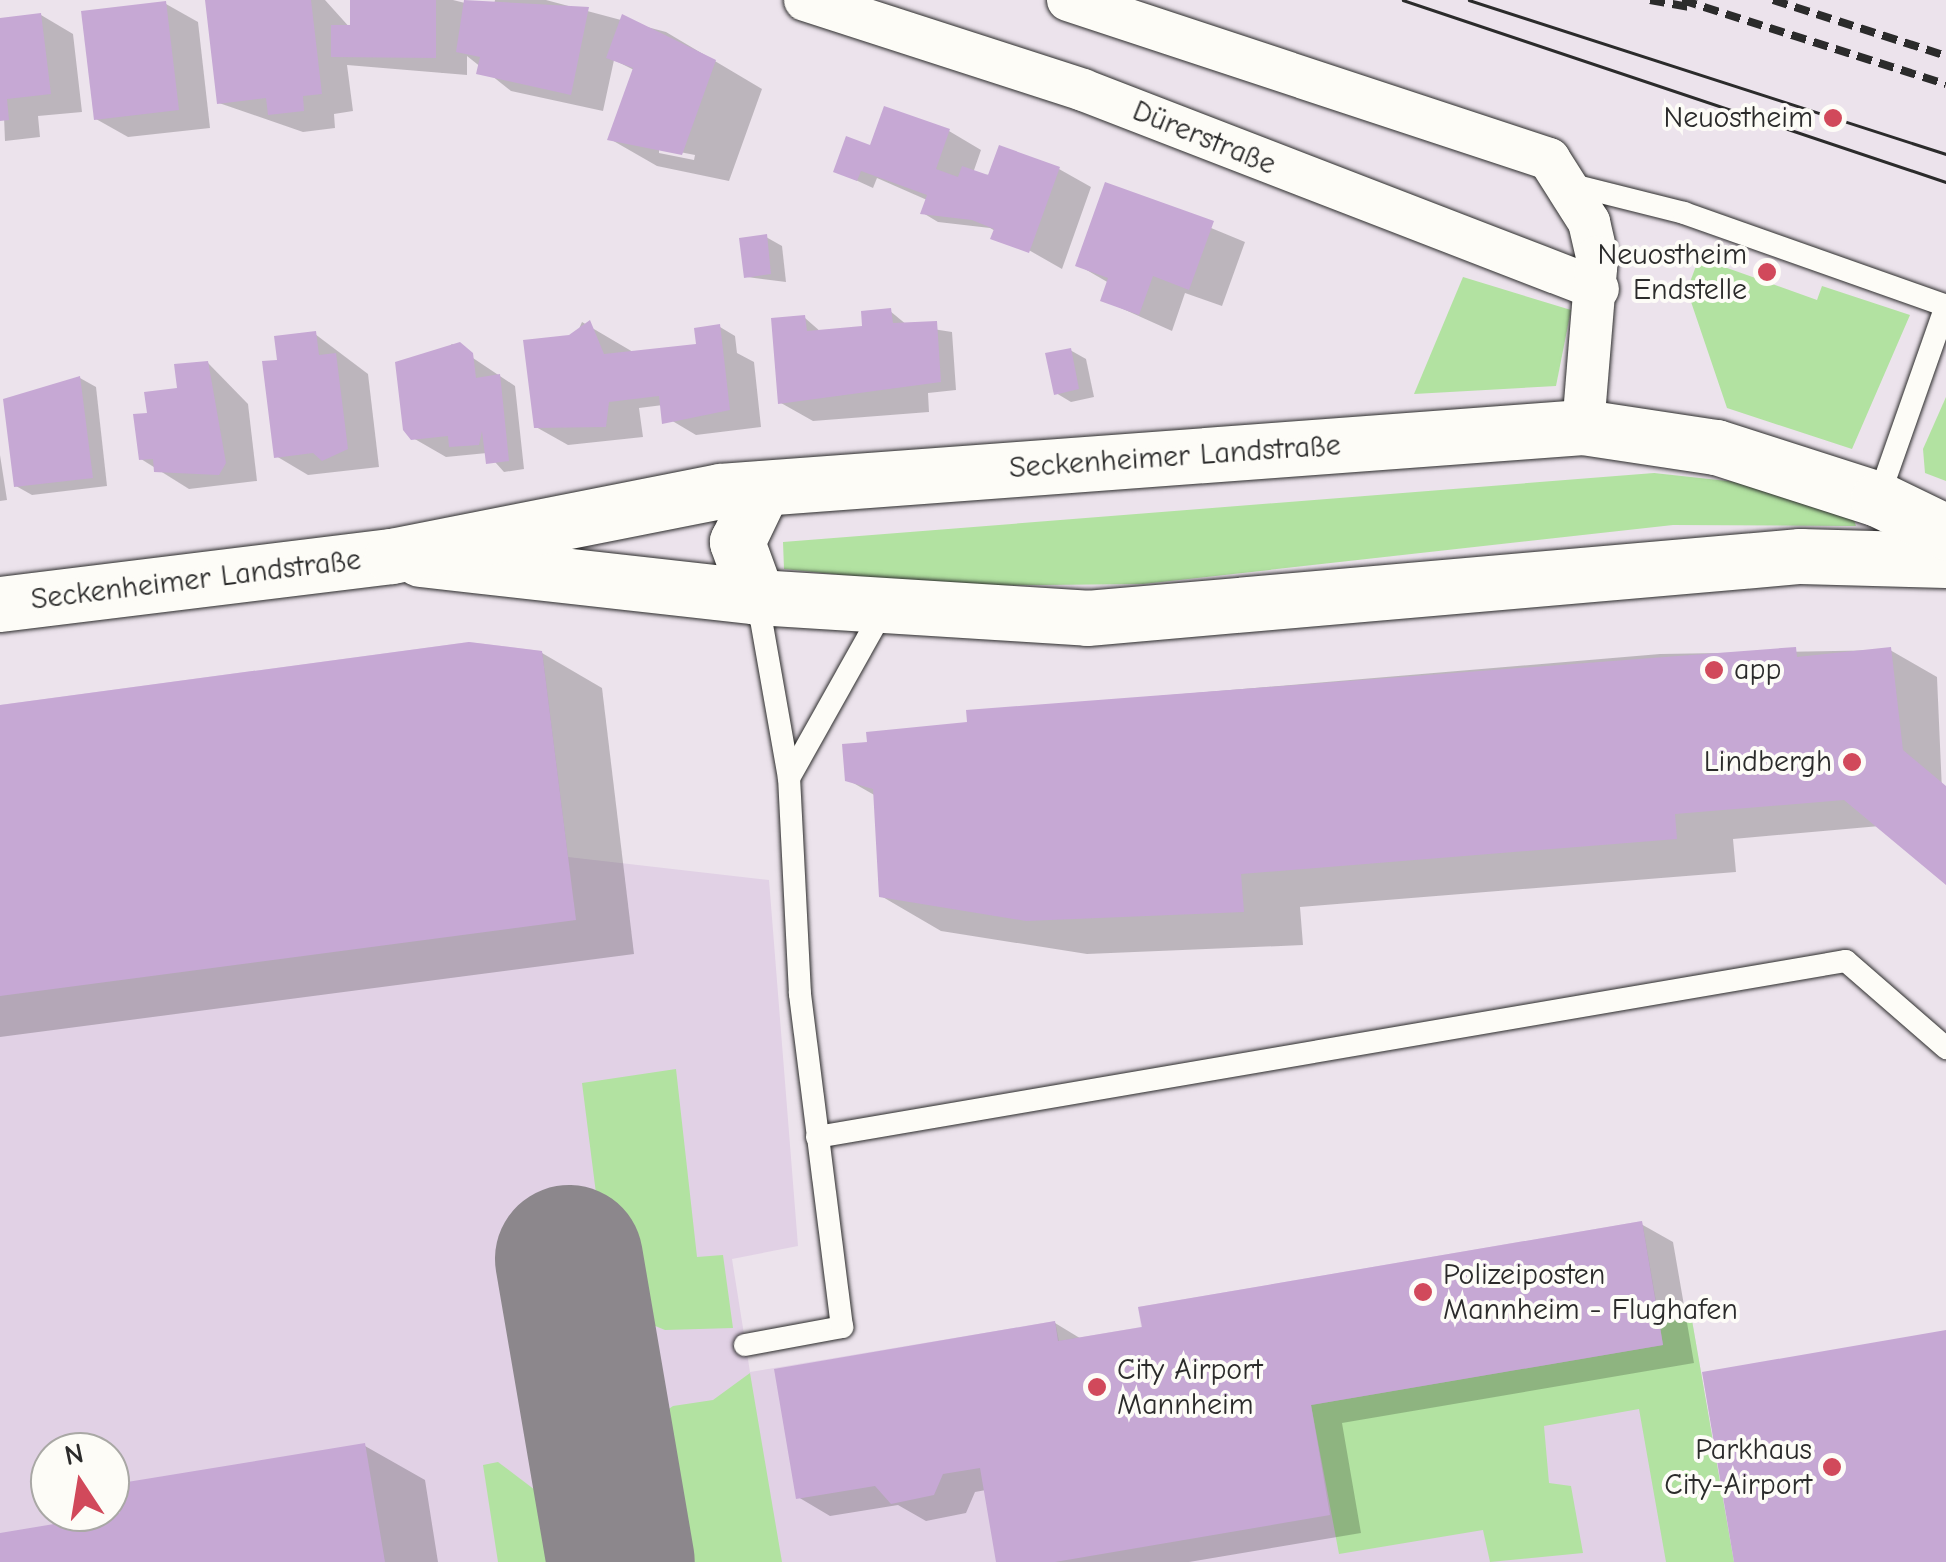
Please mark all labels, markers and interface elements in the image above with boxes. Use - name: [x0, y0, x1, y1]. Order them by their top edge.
- street label: Dürerstraße: [1127, 93, 1281, 183]
- place label: Neuostheim: [1663, 100, 1813, 136]
- marker: Neuostheim: [1822, 107, 1844, 129]
- place label: Neuostheim Endstelle: [1597, 237, 1747, 308]
- marker: Neuostheim Endstelle: [1756, 261, 1778, 283]
- street label: Seckenheimer Landstraße: [1008, 427, 1342, 487]
- street label: Seckenheimer Landstraße: [29, 542, 363, 618]
- place label: app: [1734, 652, 1781, 688]
- marker: app: [1703, 659, 1725, 681]
- place label: Lindbergh: [1704, 744, 1832, 780]
- marker: Lindbergh: [1841, 751, 1863, 773]
- place label: Polizeiposten Mannheim - Flughafen: [1443, 1257, 1738, 1328]
- marker: Polizeiposten Mannheim - Flughafen: [1412, 1281, 1434, 1303]
- place label: City Airport Mannheim: [1117, 1352, 1263, 1422]
- marker: City Airport Mannheim: [1086, 1376, 1108, 1398]
- north arrow: [30, 1432, 130, 1532]
- place label: Parkhaus City-Airport: [1664, 1432, 1812, 1502]
- text: N: [62, 1437, 86, 1472]
- marker: Parkhaus City-Airport: [1821, 1456, 1843, 1478]

